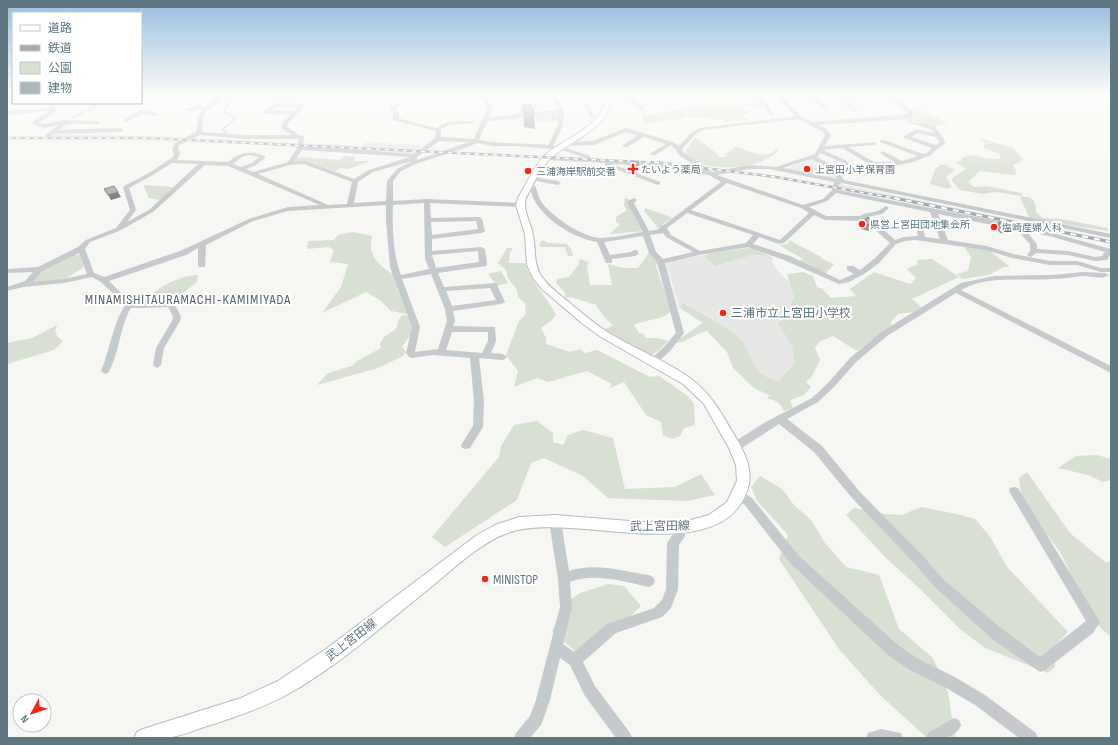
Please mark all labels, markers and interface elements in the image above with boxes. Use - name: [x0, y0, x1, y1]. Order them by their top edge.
- legend: [12, 12, 142, 104]
- text: 道路: [48, 21, 72, 36]
- text: 鉄道: [48, 41, 72, 56]
- text: 公園: [48, 61, 72, 76]
- text: 建物: [48, 81, 72, 96]
- marker: たいよう薬局: [628, 164, 638, 174]
- place label: たいよう薬局: [641, 164, 701, 176]
- marker: 上宮田小羊保育園: [802, 164, 812, 174]
- place label: 上宮田小羊保育園: [815, 164, 895, 176]
- marker: 三浦海岸駅前交番: [523, 166, 533, 176]
- place label: 三浦海岸駅前交番: [536, 166, 616, 178]
- marker: 県営上宮田団地集会所: [857, 219, 867, 229]
- place label: 県営上宮田団地集会所: [870, 219, 970, 231]
- marker: 塩崎産婦人科: [989, 222, 999, 232]
- place label: 塩崎産婦人科: [1002, 222, 1062, 234]
- district label: MINAMISHITAURAMACHI-KAMIMIYADA: [85, 291, 291, 308]
- place label: 三浦市立上宮田小学校: [731, 306, 851, 321]
- marker: 三浦市立上宮田小学校: [718, 308, 728, 318]
- street label: 武上宮田線: [630, 518, 690, 535]
- place label: MINISTOP: [493, 571, 538, 588]
- marker: MINISTOP: [480, 574, 490, 584]
- street label: 武上宮田線: [323, 616, 380, 665]
- north arrow: [12, 693, 52, 733]
- text: N: [18, 713, 32, 726]

